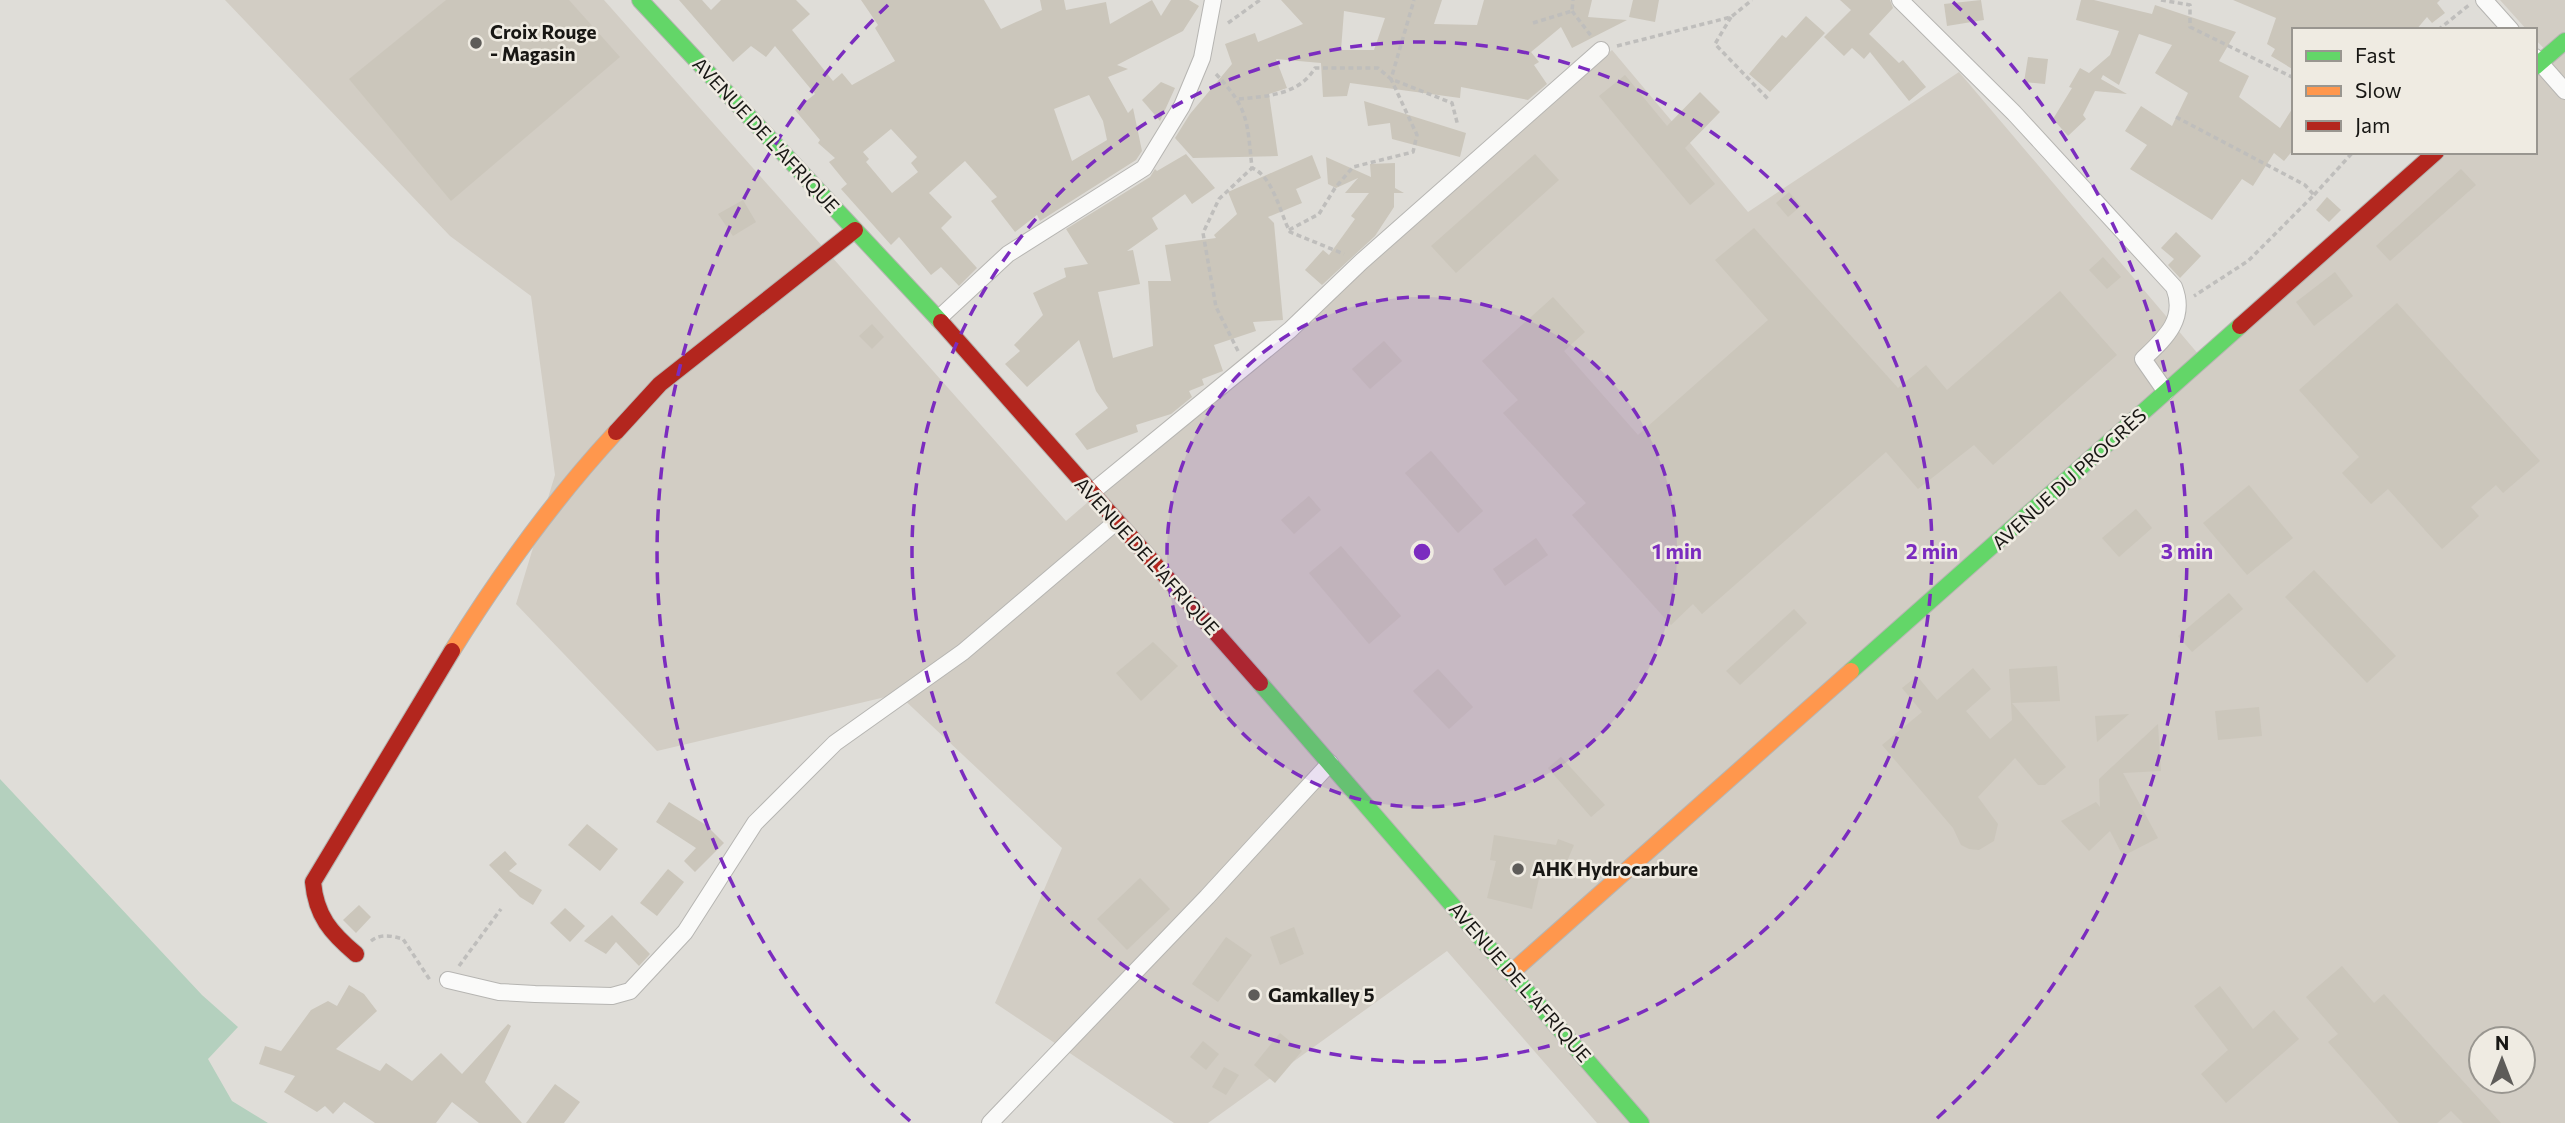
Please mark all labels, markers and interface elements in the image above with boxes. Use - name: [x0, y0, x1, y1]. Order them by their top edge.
- place label: Croix Rouge - Magasin: [490, 20, 597, 65]
- legend: [2292, 28, 2537, 154]
- marker: Croix Rouge - Magasin: [468, 35, 484, 51]
- text: Fast: [2355, 42, 2396, 67]
- street label: AVENUE DE L'AFRIQUE: [688, 52, 844, 217]
- text: Slow: [2355, 77, 2402, 102]
- text: Jam: [2355, 112, 2390, 137]
- street label: AVENUE DU PROGRÈS: [1987, 403, 2151, 554]
- street label: AVENUE DE L'AFRIQUE: [1070, 472, 1224, 639]
- text: 1 min: [1652, 538, 1702, 563]
- text: 2 min: [1906, 538, 1958, 563]
- text: 3 min: [2161, 538, 2213, 563]
- centre of rings: [1410, 540, 1434, 564]
- place label: AHK Hydrocarbure: [1532, 857, 1698, 880]
- marker: AHK Hydrocarbure: [1510, 861, 1526, 877]
- street label: AVENUE DE L'AFRIQUE: [1445, 897, 1596, 1066]
- place label: Gamkalley 5: [1268, 983, 1375, 1006]
- marker: Gamkalley 5: [1246, 987, 1262, 1003]
- north arrow: [2467, 1025, 2537, 1095]
- text: N: [2495, 1031, 2509, 1054]

